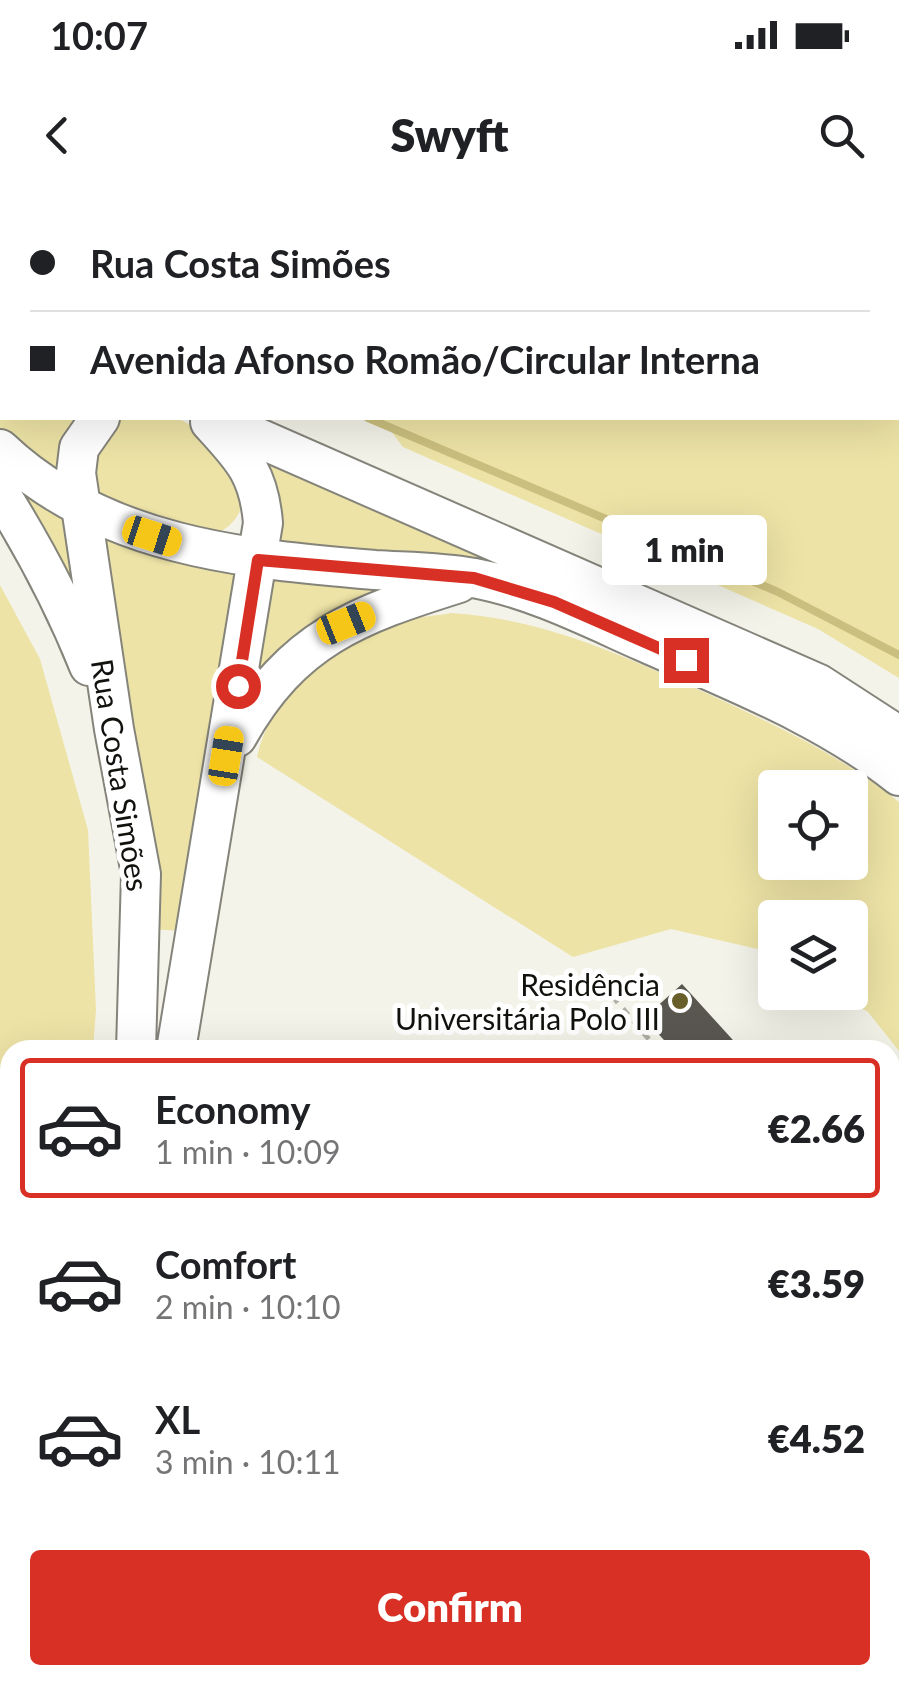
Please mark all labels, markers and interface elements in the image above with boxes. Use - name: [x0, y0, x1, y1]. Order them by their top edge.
- text: 10:07: [50, 12, 148, 58]
- icon: back: [30, 108, 85, 163]
- text: Swyft: [390, 108, 509, 162]
- icon: search: [814, 108, 869, 163]
- text: Rua Costa Simões: [90, 240, 391, 286]
- text: Avenida Afonso Romão/Circular Interna: [90, 336, 760, 382]
- car: [119, 512, 185, 560]
- callout: 1 min: [604, 515, 768, 585]
- text: 1 min: [645, 530, 724, 569]
- car: [313, 598, 379, 648]
- route end: [664, 638, 709, 683]
- street label: Rua Costa Simões: [85, 656, 157, 894]
- route start: [216, 664, 261, 709]
- car: [206, 724, 246, 788]
- map controls: [758, 770, 868, 1010]
- button: locate: [758, 770, 868, 880]
- button: layers: [758, 900, 868, 1010]
- place label: Residência Universitária Polo III: [395, 966, 660, 1036]
- marker: Residência Universitária Polo III: [669, 990, 691, 1012]
- icon: car: [35, 1083, 125, 1173]
- text: Economy: [155, 1086, 310, 1132]
- text: €2.66: [768, 1105, 865, 1151]
- text: 1 min · 10:09: [155, 1132, 341, 1171]
- icon: car: [35, 1238, 125, 1328]
- text: Comfort: [155, 1241, 296, 1287]
- text: €3.59: [768, 1260, 865, 1306]
- text: 2 min · 10:10: [155, 1287, 341, 1326]
- icon: car: [35, 1393, 125, 1483]
- text: XL: [155, 1396, 200, 1442]
- text: €4.52: [768, 1415, 865, 1461]
- text: 3 min · 10:11: [155, 1442, 341, 1481]
- button: Confirm: [30, 1550, 870, 1665]

